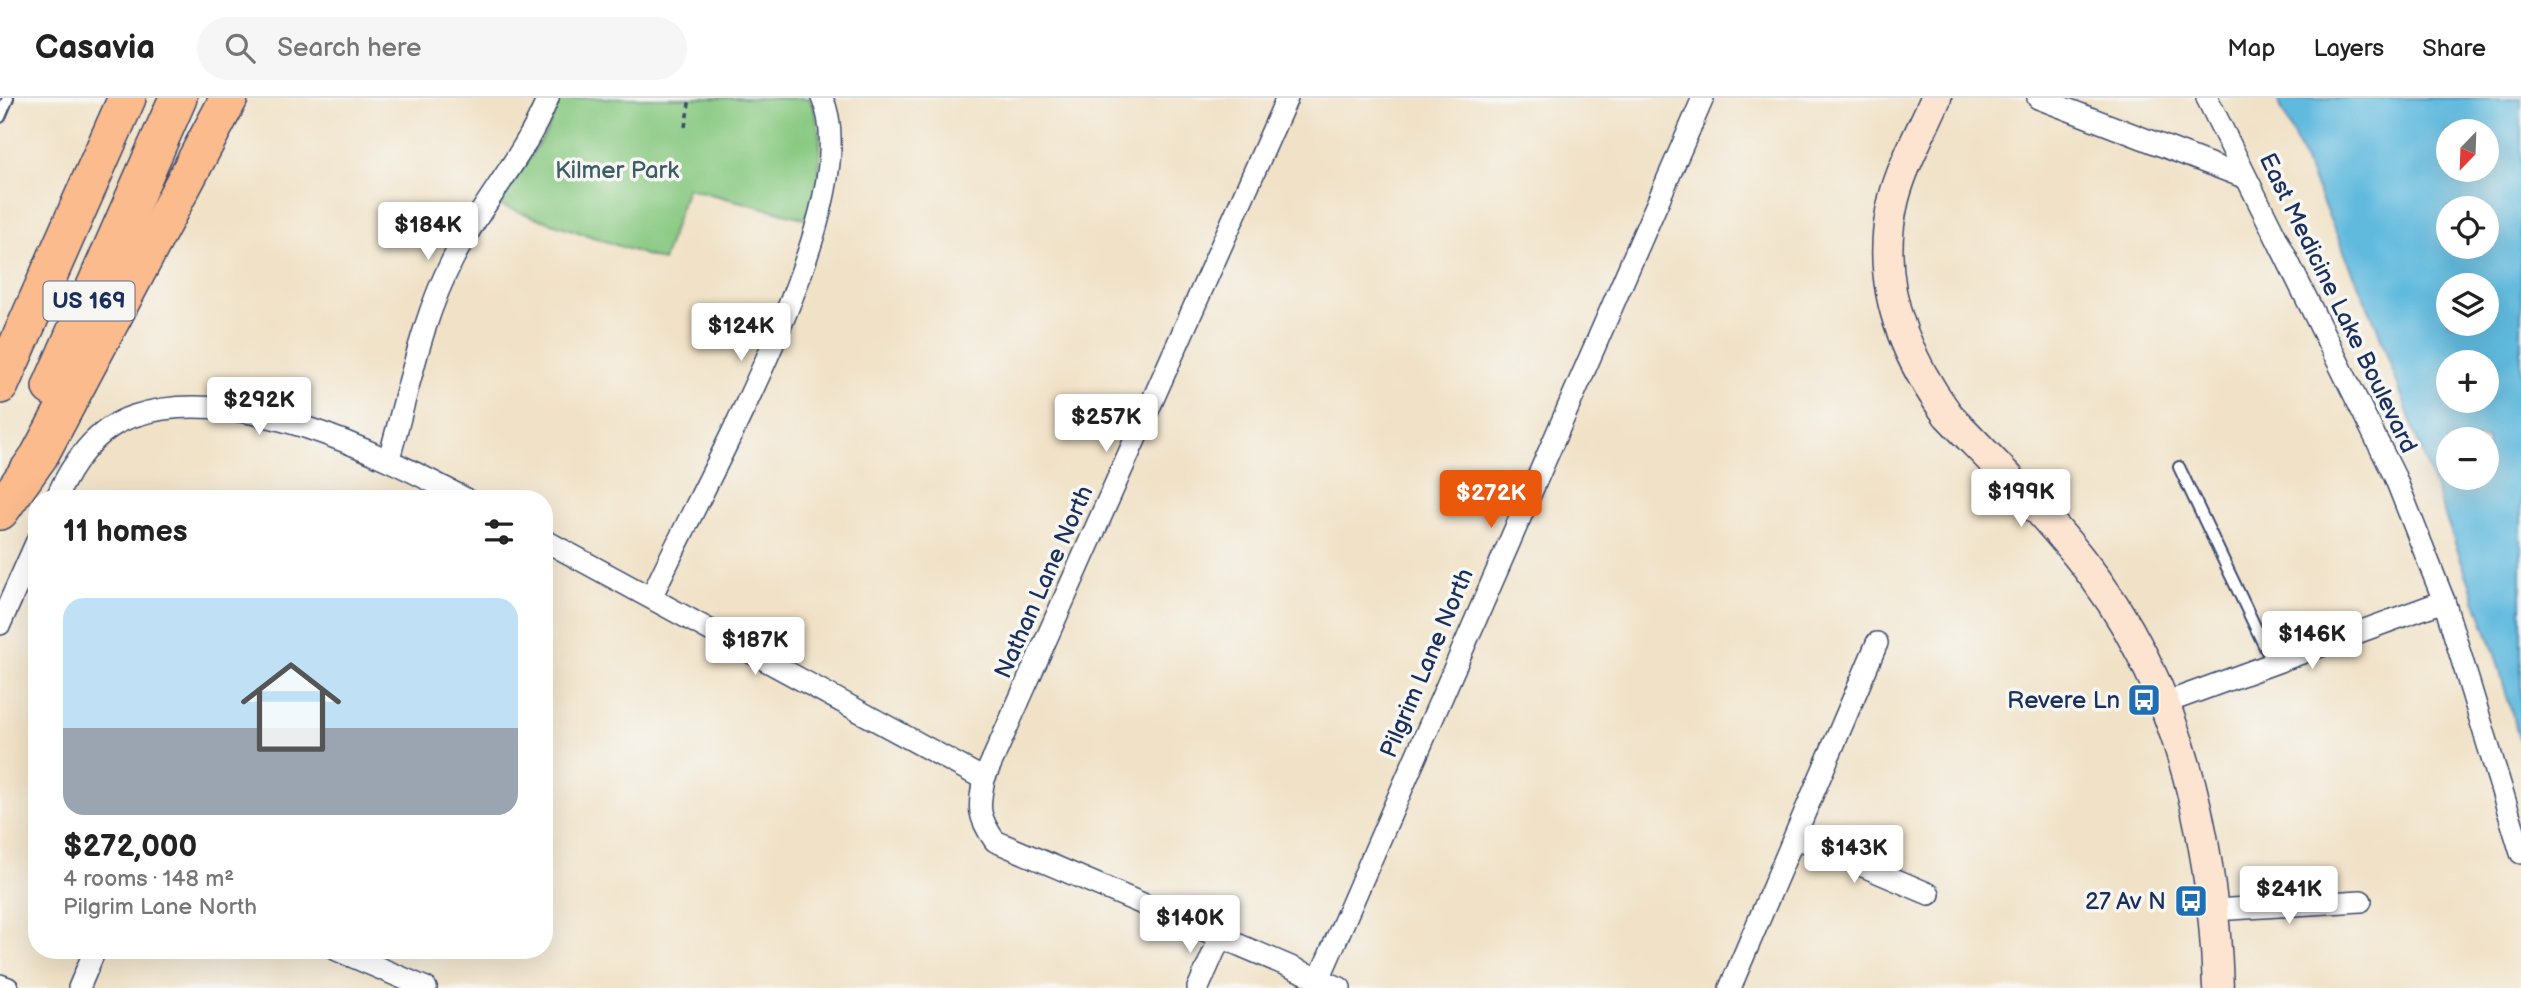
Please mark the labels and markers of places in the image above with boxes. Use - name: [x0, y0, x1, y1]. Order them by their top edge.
- pin: $184K: [379, 202, 477, 262]
- pin: $124K: [692, 303, 790, 363]
- pin: $292K: [210, 378, 308, 437]
- pin: $257K: [1057, 394, 1155, 454]
- pin: $272K: [1442, 470, 1540, 530]
- pin: $199K: [1972, 470, 2070, 529]
- pin: $146K: [2263, 612, 2361, 671]
- pin: $187K: [706, 618, 804, 677]
- bus stop icon: Revere Ln: [2125, 681, 2163, 719]
- place label: Revere Ln: [2007, 686, 2120, 715]
- pin: $143K: [1805, 826, 1903, 885]
- pin: $241K: [2240, 866, 2338, 926]
- bus stop icon: 27 Av N: [2172, 882, 2210, 920]
- place label: 27 Av N: [2085, 887, 2166, 916]
- pin: $140K: [1141, 896, 1239, 955]

